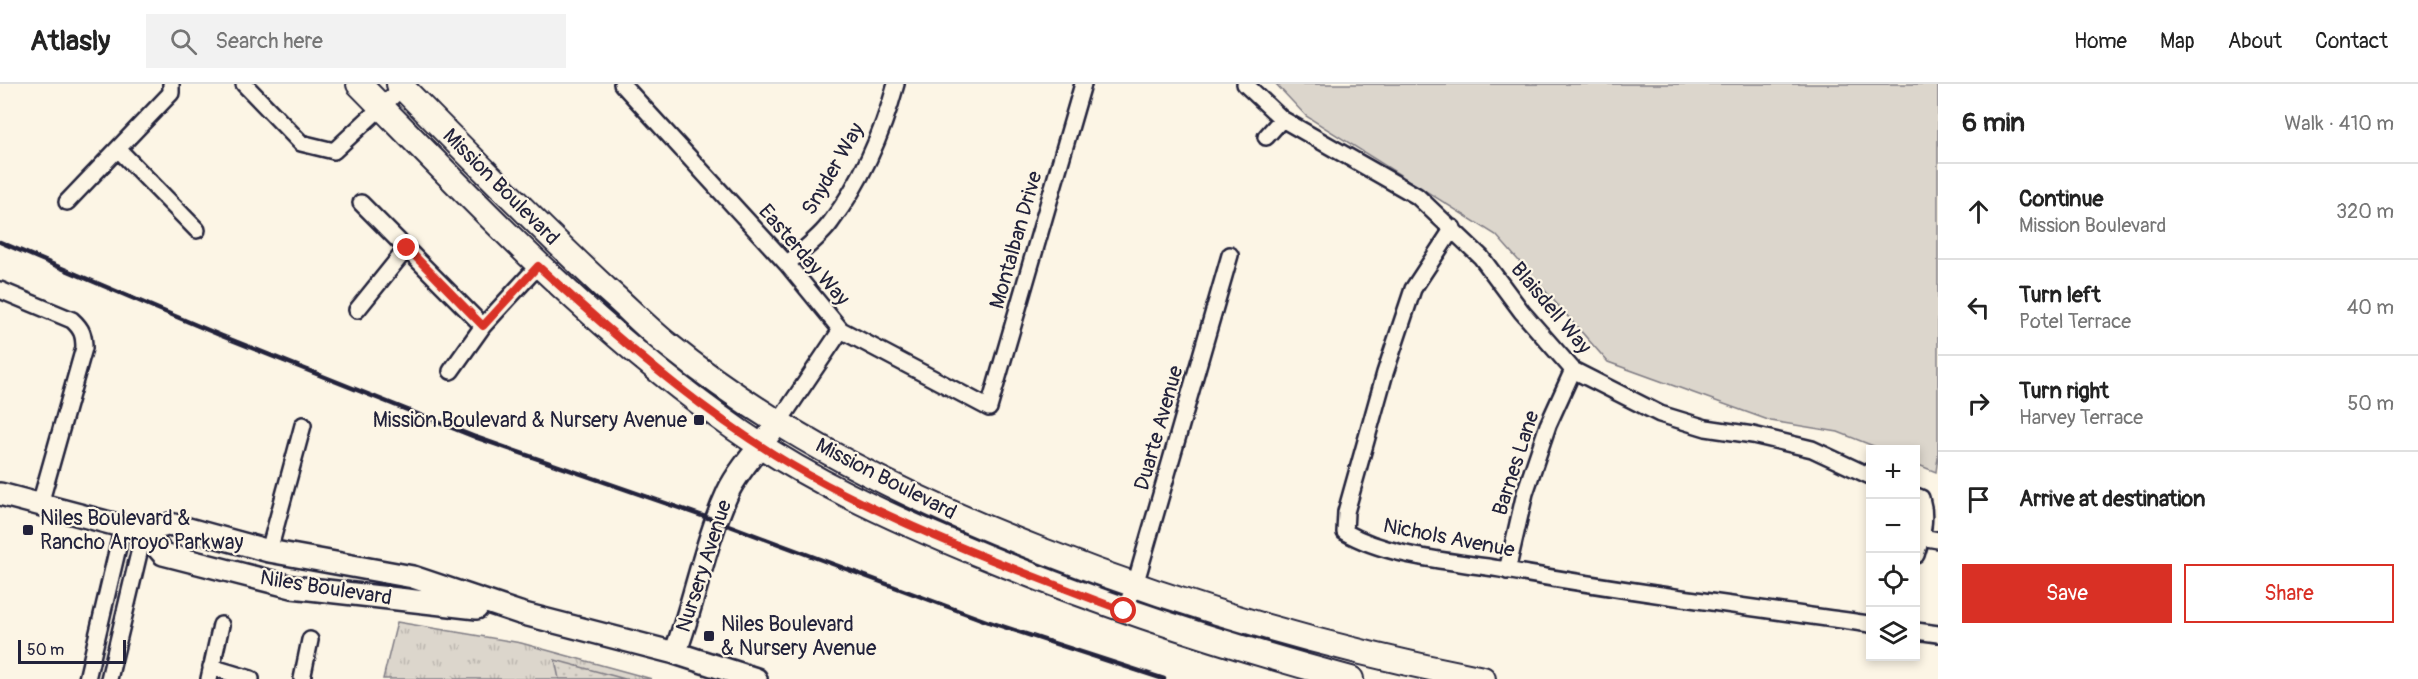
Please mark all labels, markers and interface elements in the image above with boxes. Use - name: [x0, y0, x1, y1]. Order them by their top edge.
- search box: [146, 14, 566, 68]
- text: Atlasly: [30, 24, 110, 59]
- icon: search: [167, 25, 200, 58]
- text: Search here: [215, 27, 323, 55]
- text: Home: [2074, 28, 2127, 55]
- text: Map: [2160, 28, 2195, 55]
- text: About: [2228, 28, 2282, 55]
- text: Contact: [2315, 28, 2388, 55]
- text: 6 min: [1962, 107, 2025, 139]
- text: Walk · 410 m: [2284, 111, 2394, 136]
- street label: Snyder Way: [796, 118, 870, 220]
- street label: Mission Boulevard: [437, 123, 565, 251]
- street label: Montalban Drive: [983, 167, 1049, 312]
- text: Continue: [2019, 185, 2103, 213]
- icon: ahead: [1962, 195, 1995, 228]
- street label: Easterday Way: [752, 199, 856, 312]
- text: 320 m: [2336, 199, 2394, 224]
- text: Mission Boulevard: [2019, 213, 2166, 238]
- route end: [393, 234, 419, 260]
- street label: Blaisdell Way: [1505, 256, 1597, 360]
- text: Turn left: [2019, 281, 2101, 309]
- icon: left: [1962, 291, 1995, 324]
- text: 40 m: [2347, 295, 2394, 320]
- text: Potel Terrace: [2019, 309, 2131, 334]
- street label: Duarte Avenue: [1128, 362, 1190, 493]
- text: Turn right: [2019, 377, 2109, 405]
- icon: right: [1962, 387, 1995, 420]
- text: 50 m: [2347, 391, 2394, 416]
- text: Harvey Terrace: [2019, 405, 2143, 430]
- place label: Mission Boulevard & Nursery Avenue: [373, 407, 688, 434]
- street label: Barnes Lane: [1486, 407, 1546, 519]
- marker: Mission Boulevard & Nursery Avenue: [692, 413, 706, 427]
- street label: Mission Boulevard: [811, 432, 961, 526]
- map controls: [1866, 445, 1920, 661]
- button: +: [1866, 445, 1920, 499]
- icon: arrive: [1962, 483, 1995, 516]
- text: Arrive at destination: [2019, 485, 2205, 513]
- street label: Nursery Avenue: [670, 496, 738, 636]
- button: −: [1866, 499, 1920, 553]
- place label: Niles Boulevard & Rancho Arroyo Parkway: [40, 505, 244, 556]
- street label: Nichols Avenue: [1381, 512, 1518, 564]
- marker: Niles Boulevard & Rancho Arroyo Parkway: [21, 523, 35, 537]
- button: locate: [1866, 553, 1920, 607]
- street label: Niles Boulevard: [258, 564, 394, 612]
- button: Save: [1962, 564, 2172, 623]
- button: Share: [2184, 564, 2394, 623]
- route start: [1110, 597, 1136, 623]
- button: layers: [1866, 607, 1920, 661]
- place label: Niles Boulevard & Nursery Avenue: [721, 611, 877, 662]
- marker: Niles Boulevard & Nursery Avenue: [702, 629, 716, 643]
- scale bar: [18, 637, 126, 664]
- text: 50 m: [27, 640, 64, 660]

